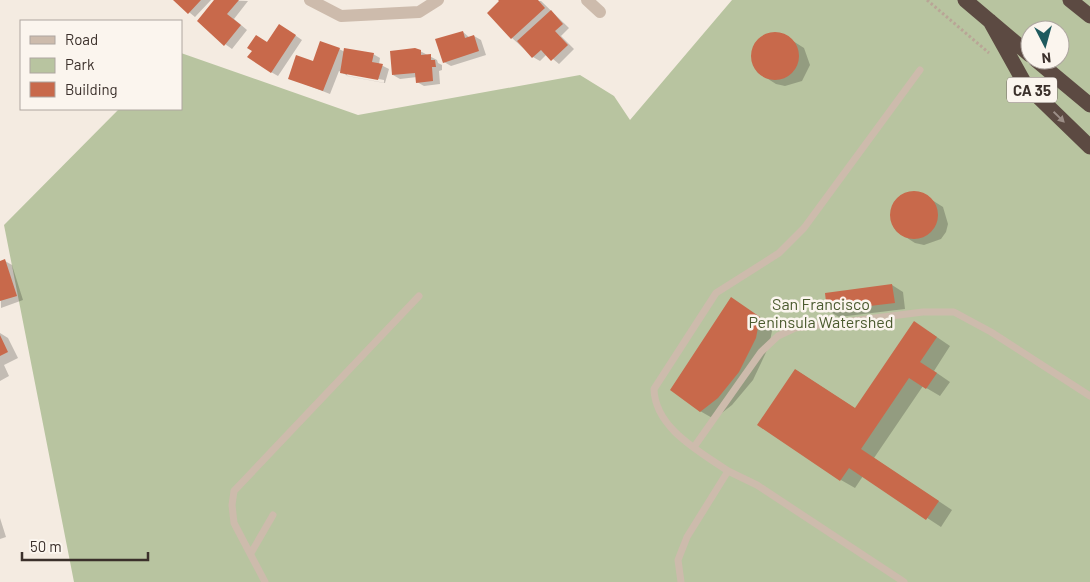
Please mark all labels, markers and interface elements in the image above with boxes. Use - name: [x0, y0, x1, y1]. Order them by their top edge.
- legend: [20, 20, 182, 110]
- north arrow: [1020, 20, 1070, 70]
- text: Road: [65, 30, 98, 48]
- text: N: [1041, 49, 1052, 67]
- text: Park: [65, 55, 95, 73]
- road number: CA 35: [1007, 78, 1057, 102]
- text: Building: [65, 80, 118, 98]
- one-way arrow: [1052, 111, 1064, 123]
- park label: San Francisco Peninsula Watershed: [748, 294, 894, 331]
- scale bar: [22, 530, 149, 562]
- text: 50 m: [30, 537, 62, 555]

